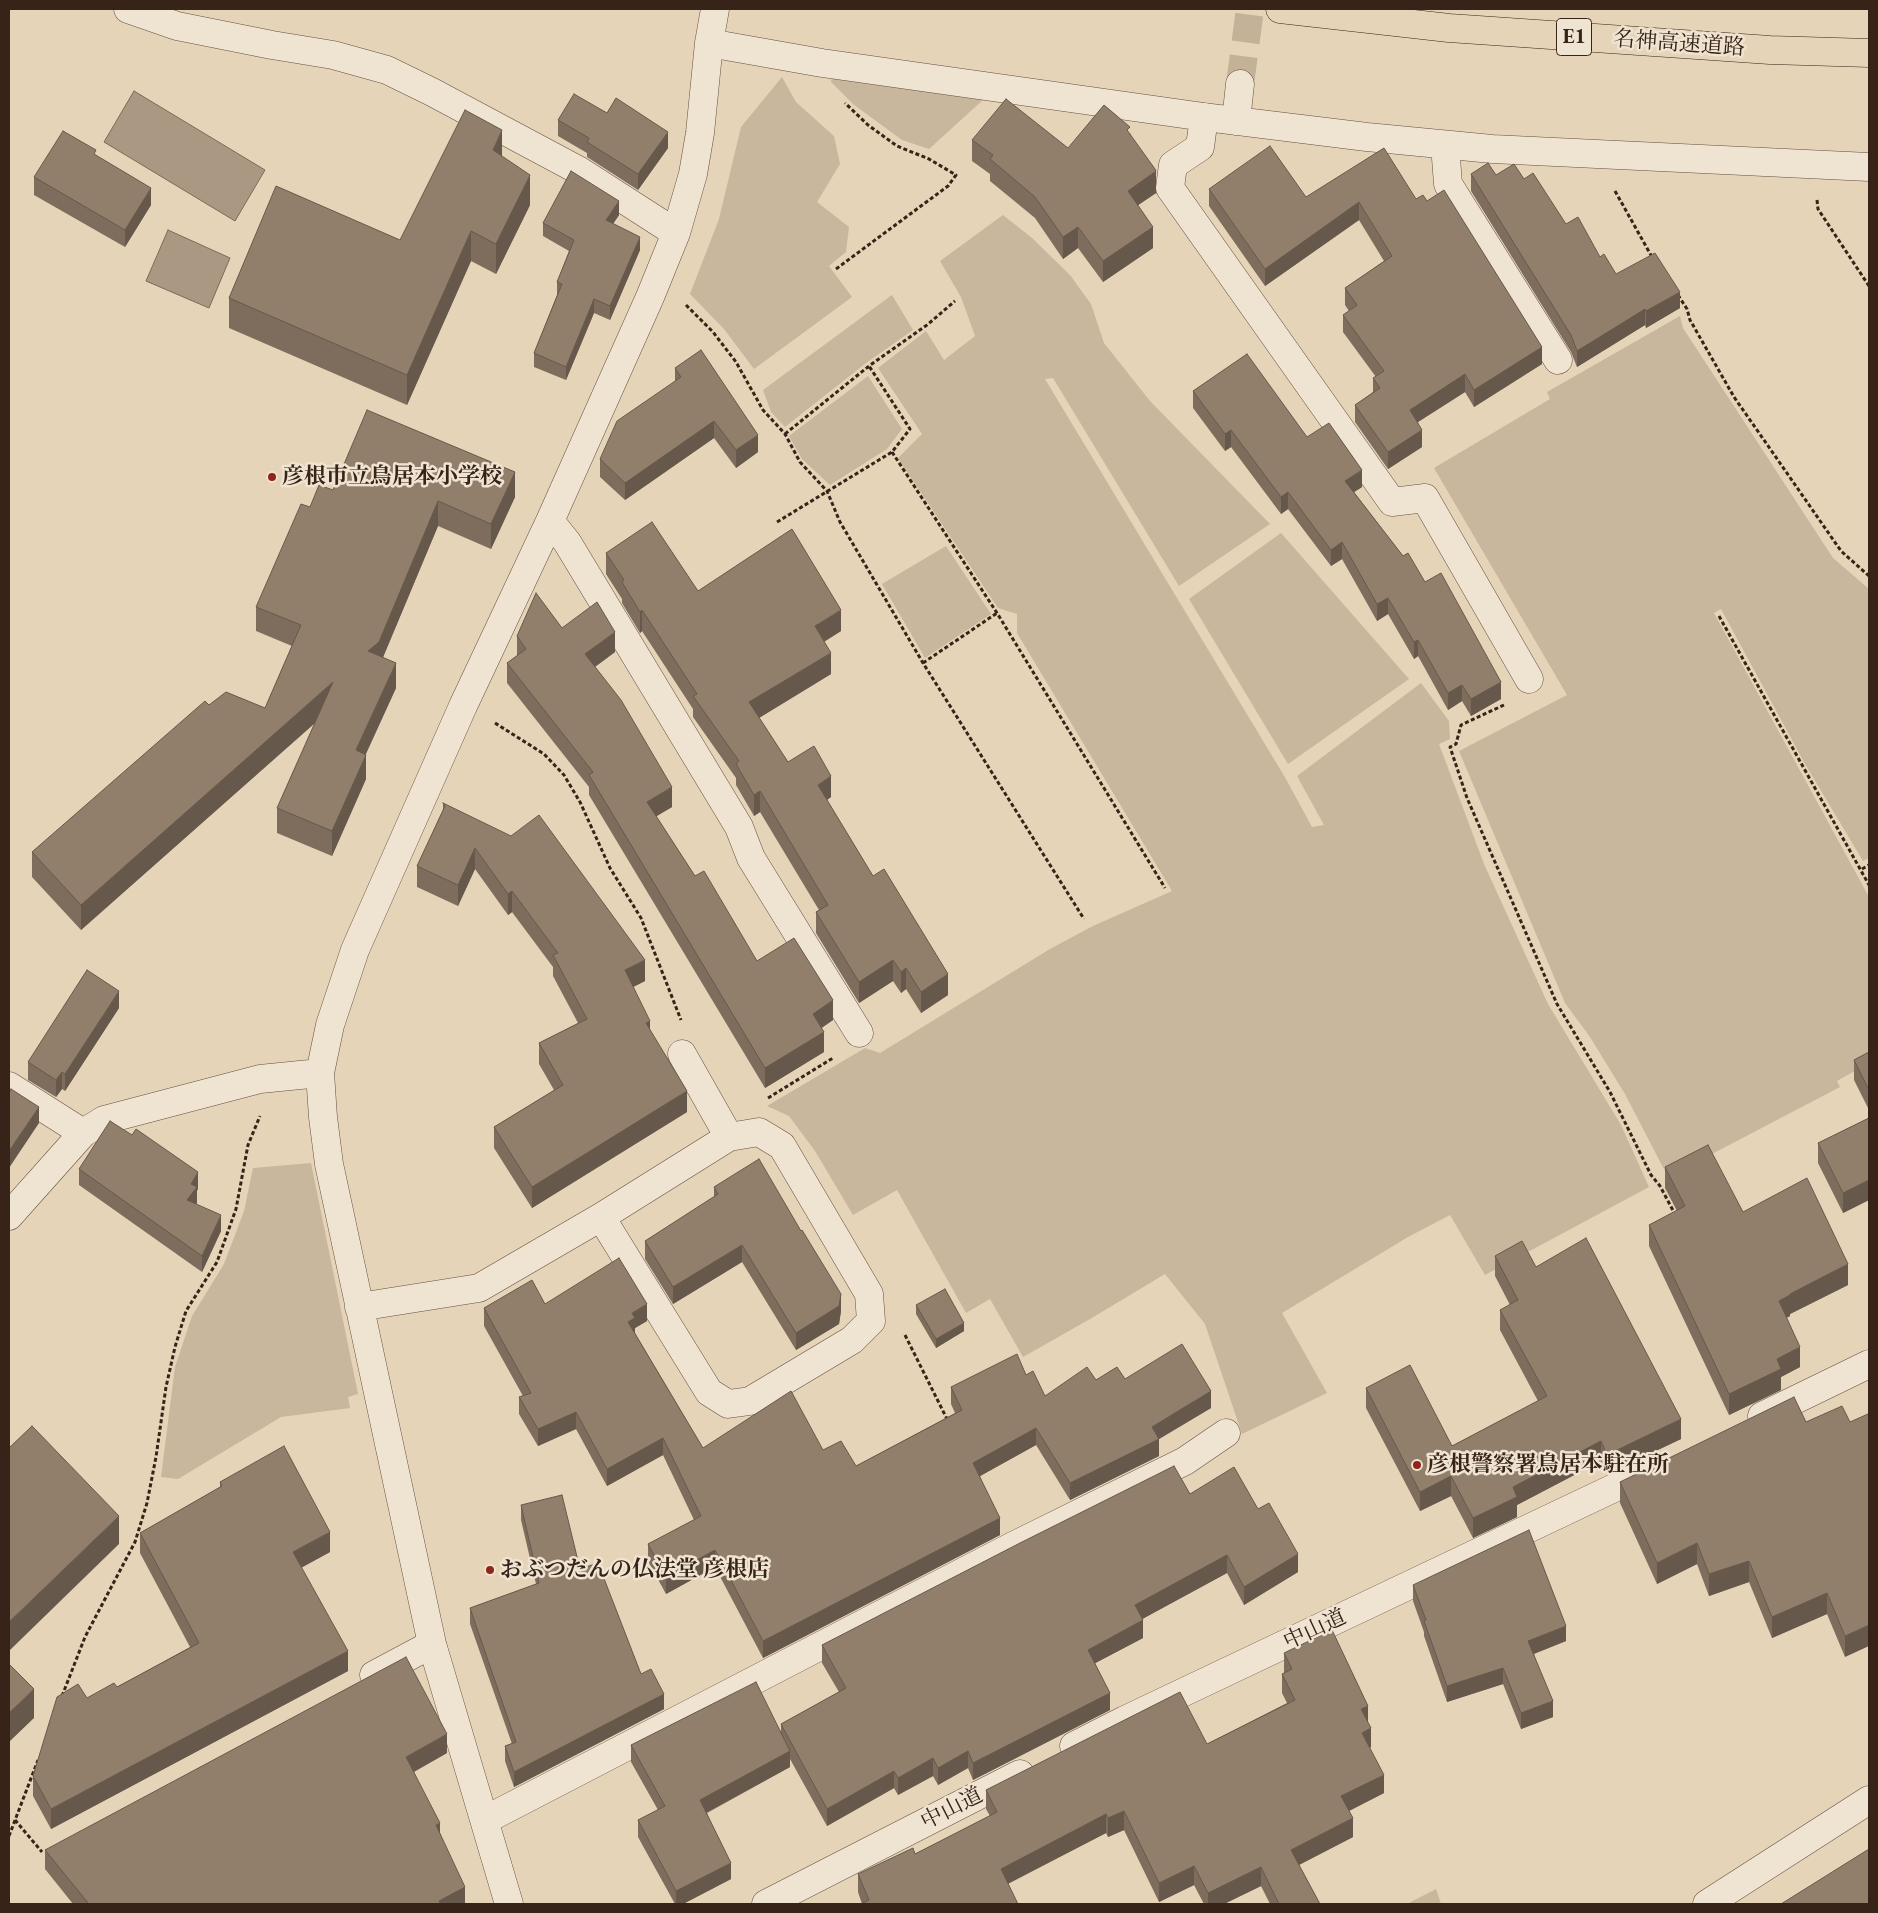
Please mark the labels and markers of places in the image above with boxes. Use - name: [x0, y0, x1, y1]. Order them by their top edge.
- place label: 彦根市立鳥居本小学校: [282, 464, 502, 490]
- marker: 彦根市立鳥居本小学校: [266, 471, 278, 483]
- place label: 彦根警察署鳥居本駐在所: [1427, 1452, 1669, 1478]
- marker: 彦根警察署鳥居本駐在所: [1411, 1459, 1423, 1471]
- place label: おぶつだんの仏法堂 彦根店: [500, 1557, 769, 1583]
- marker: おぶつだんの仏法堂 彦根店: [484, 1564, 496, 1576]

